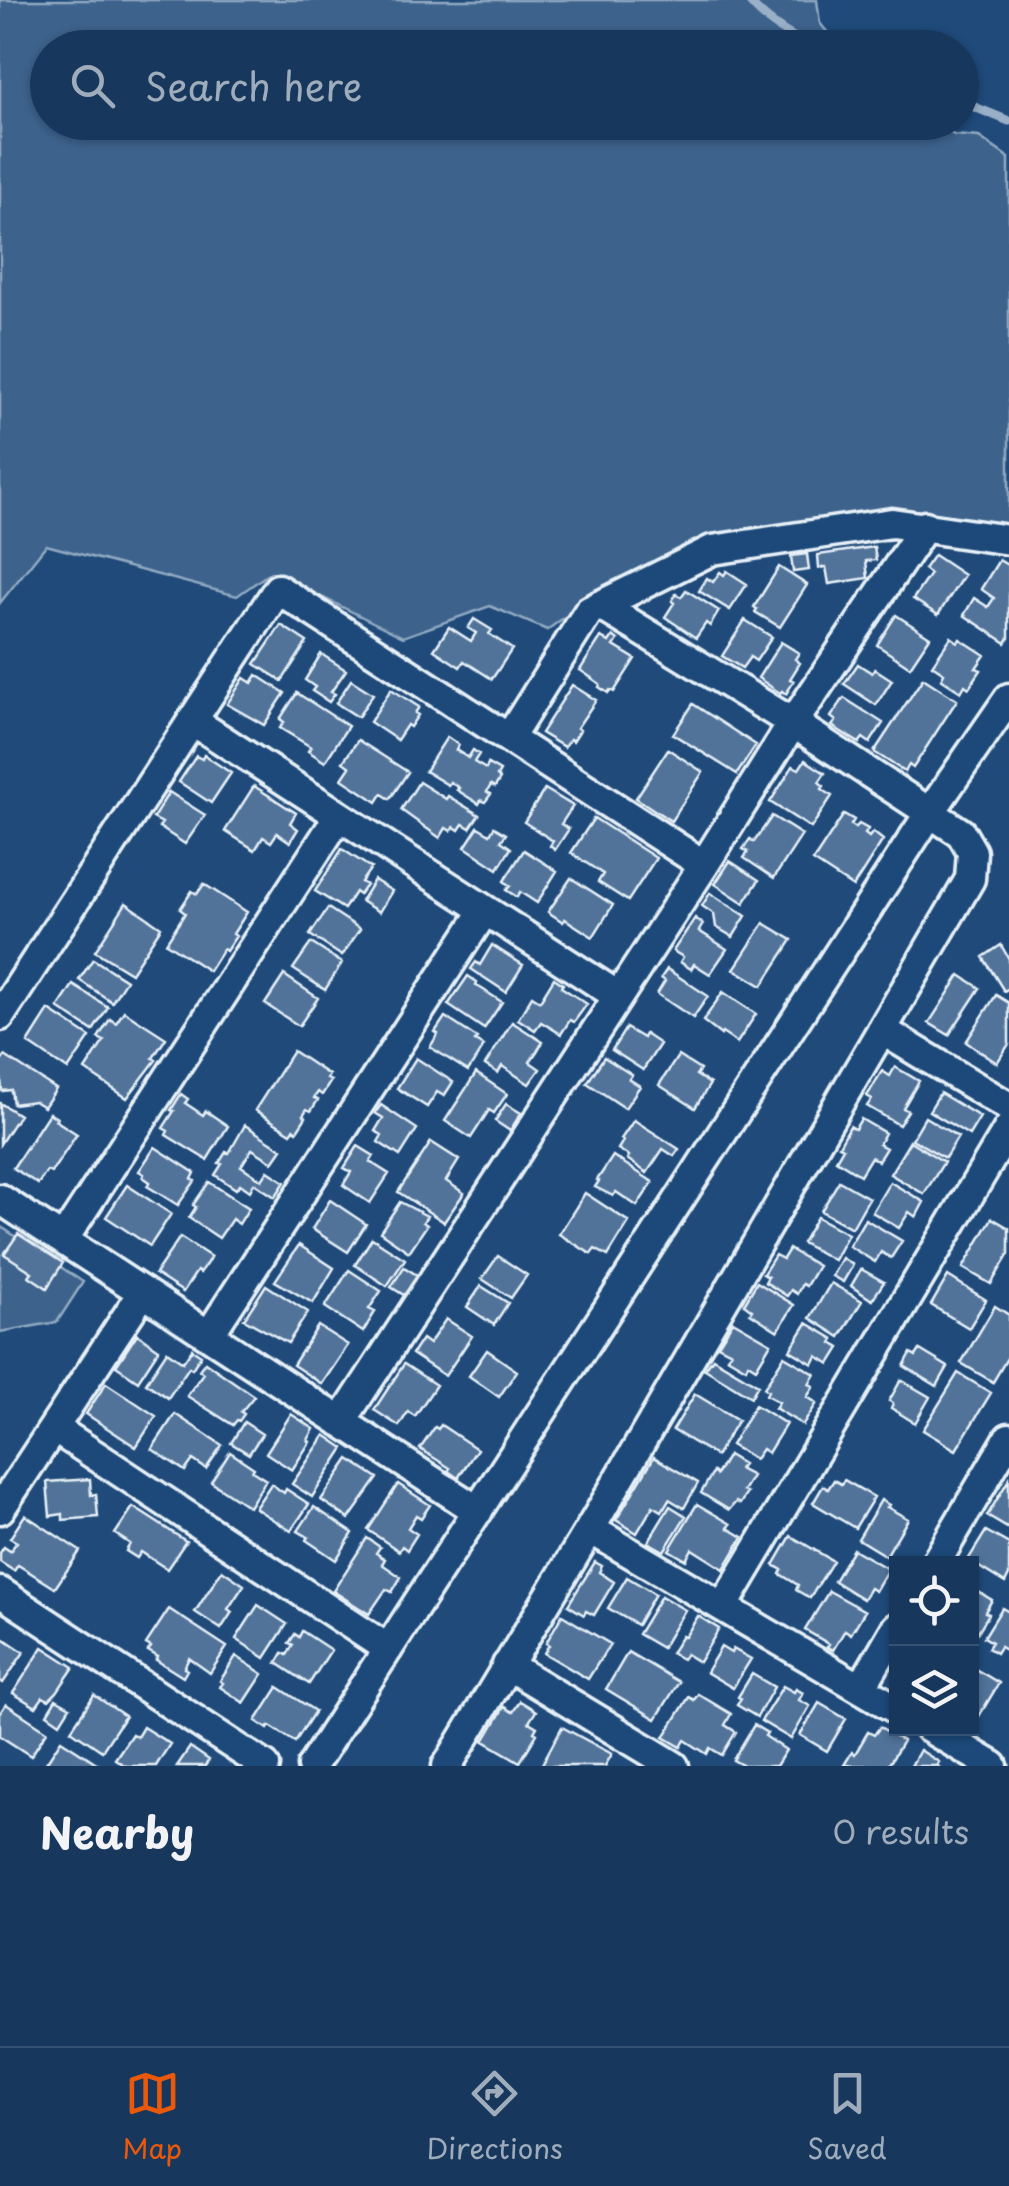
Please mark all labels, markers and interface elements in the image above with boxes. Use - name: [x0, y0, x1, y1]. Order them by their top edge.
- search box: [30, 30, 979, 140]
- text: Search here: [145, 57, 362, 114]
- icon: search: [65, 58, 120, 113]
- map controls: [889, 1556, 979, 1736]
- button: locate: [889, 1556, 979, 1646]
- button: layers: [889, 1646, 979, 1736]
- text: Nearby: [40, 1800, 194, 1863]
- text: 0 results: [833, 1807, 969, 1855]
- tab: Map: [122, 2066, 182, 2169]
- tab: Directions: [427, 2066, 563, 2169]
- tab: Saved: [807, 2066, 887, 2169]

